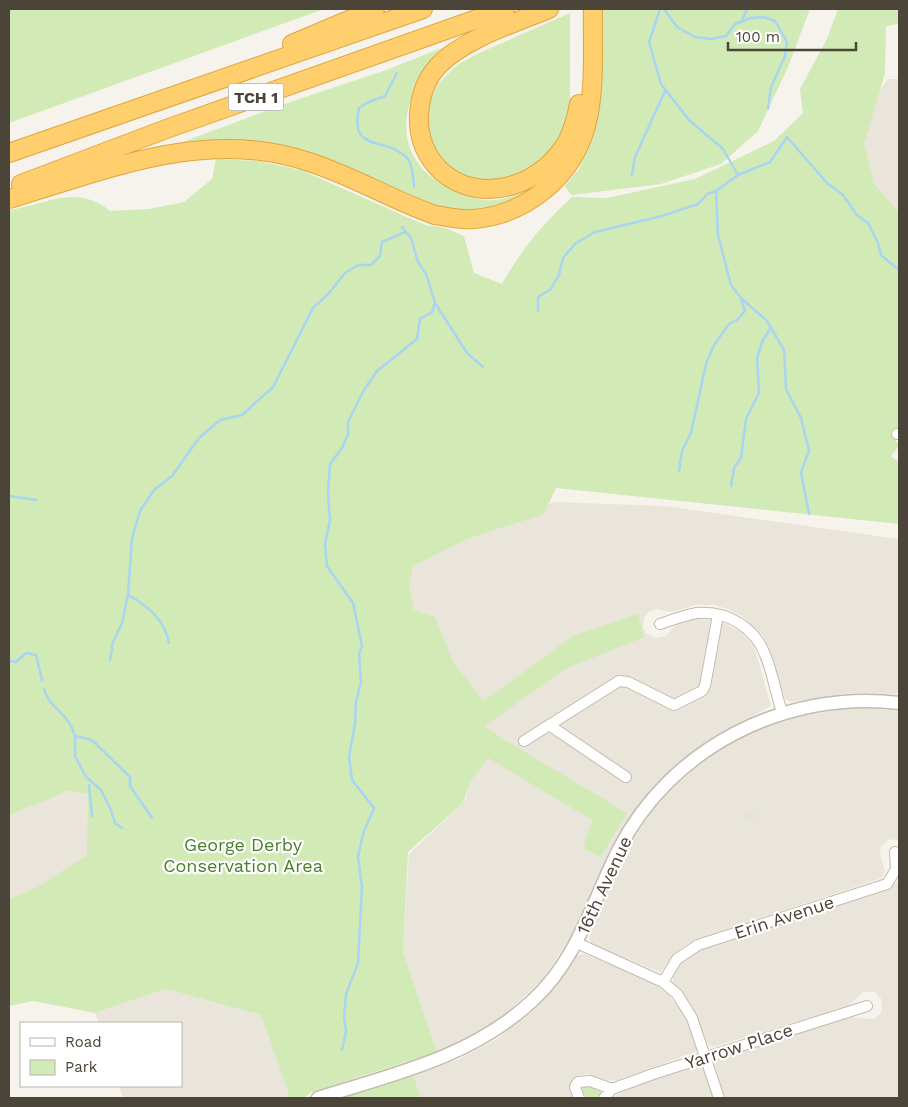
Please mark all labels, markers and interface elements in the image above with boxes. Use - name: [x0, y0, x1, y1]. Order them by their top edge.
- scale bar: [728, 20, 856, 52]
- text: 100 m: [736, 28, 780, 46]
- road number: TCH 1: [228, 84, 284, 110]
- street label: 16th Avenue: [572, 833, 636, 937]
- park label: George Derby Conservation Area: [163, 834, 323, 876]
- street label: Erin Avenue: [731, 891, 837, 943]
- street label: Yarrow Place: [683, 1019, 795, 1073]
- legend: [20, 1022, 182, 1087]
- text: Road: [65, 1033, 102, 1051]
- text: Park: [65, 1058, 98, 1076]

